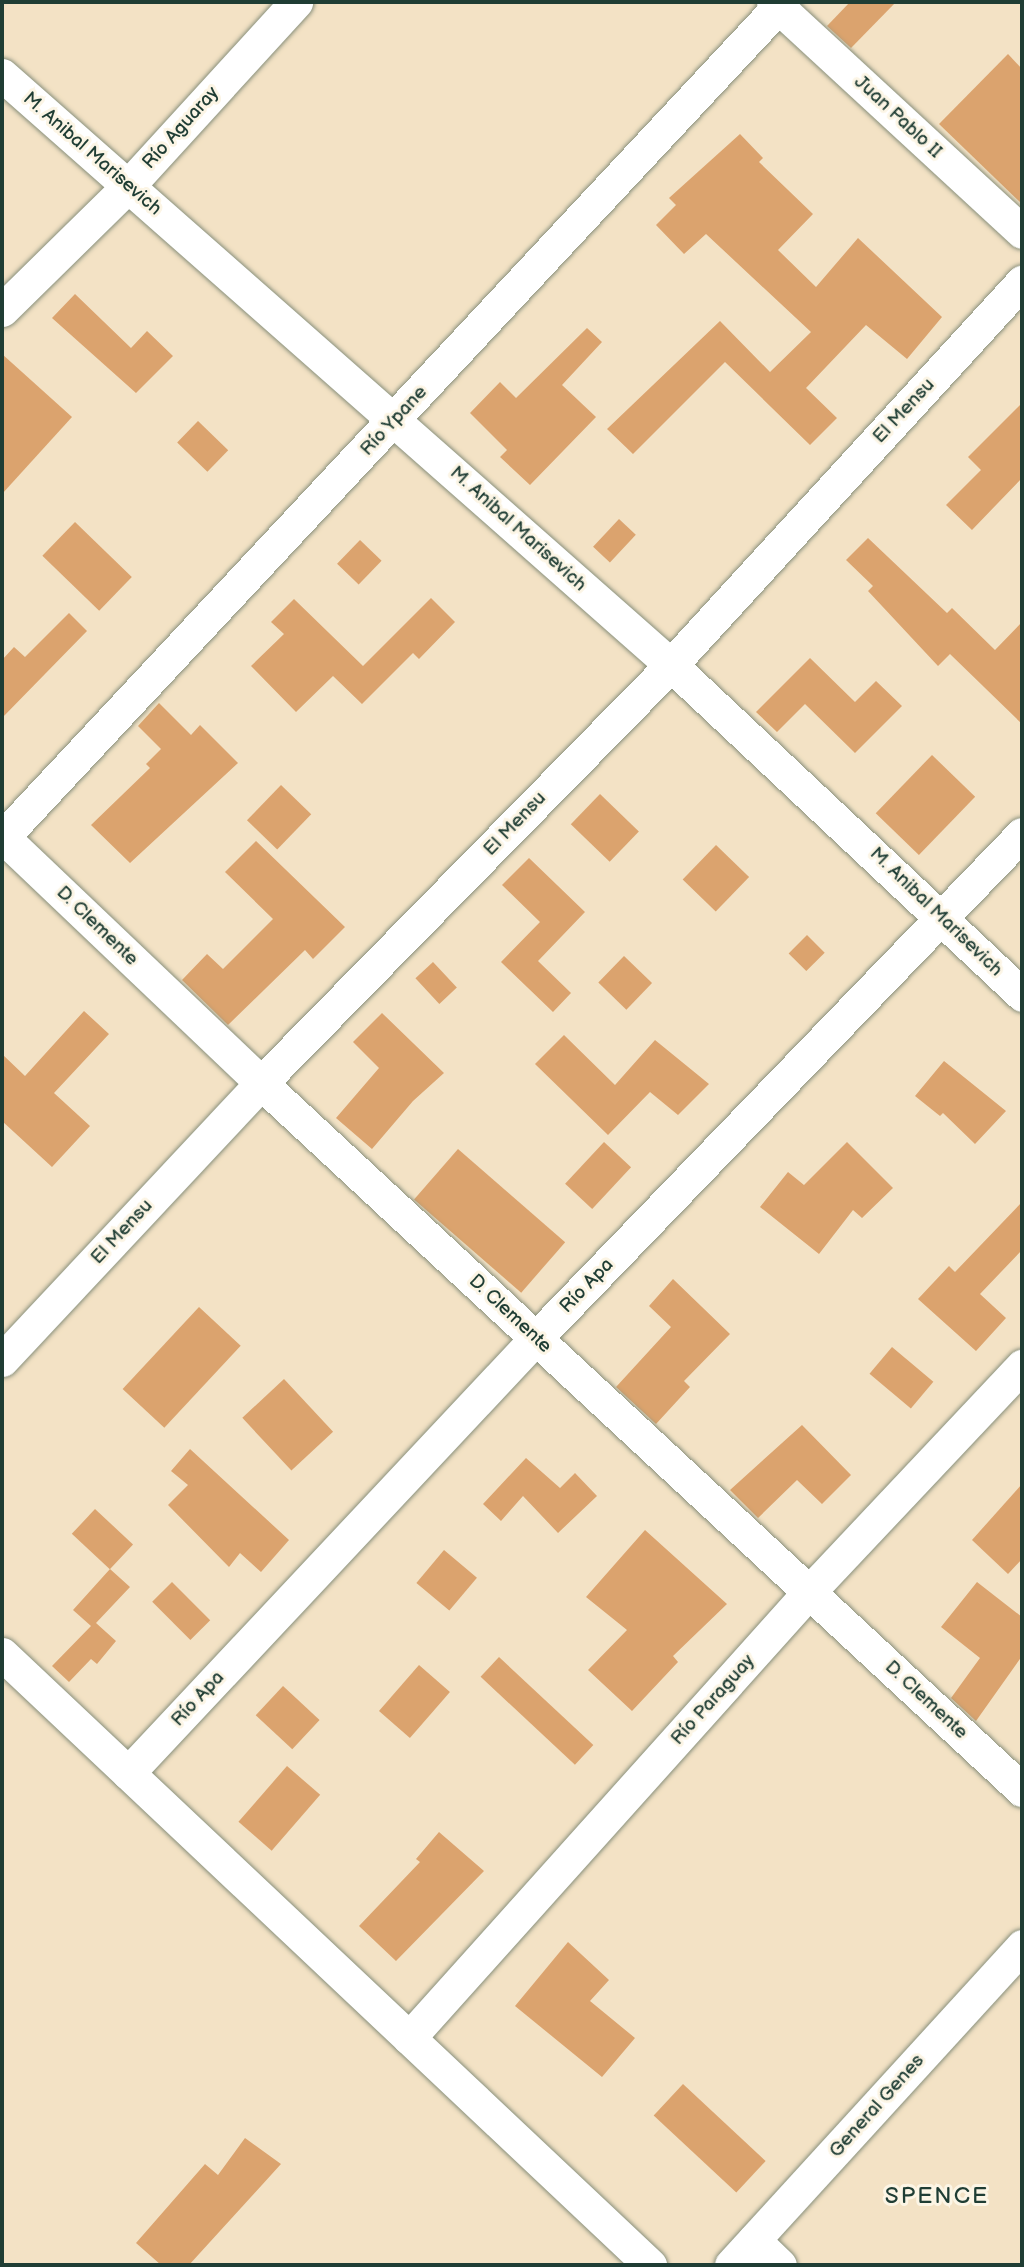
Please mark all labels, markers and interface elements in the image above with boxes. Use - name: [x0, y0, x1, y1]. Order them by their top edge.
- street label: Juan Pablo II: [849, 71, 947, 163]
- street label: Río Aguaray: [138, 82, 224, 174]
- street label: M. Anibal Marisevich: [18, 88, 166, 220]
- street label: El Mensu: [868, 374, 940, 448]
- street label: Río Ypane: [355, 381, 433, 461]
- street label: M. Anibal Marisevich: [445, 462, 591, 596]
- street label: El Mensu: [479, 787, 551, 861]
- street label: M. Anibal Marisevich: [865, 843, 1007, 981]
- street label: D. Clemente: [51, 881, 143, 971]
- street label: El Mensu: [86, 1195, 158, 1269]
- street label: Río Apa: [555, 1254, 619, 1318]
- street label: D. Clemente: [464, 1270, 556, 1358]
- street label: Río Paraguay: [666, 1650, 760, 1750]
- street label: D. Clemente: [880, 1656, 972, 1744]
- street label: Río Apa: [167, 1667, 229, 1731]
- street label: General Genes: [825, 2050, 929, 2162]
- district label: SPENCE: [886, 2182, 988, 2210]

